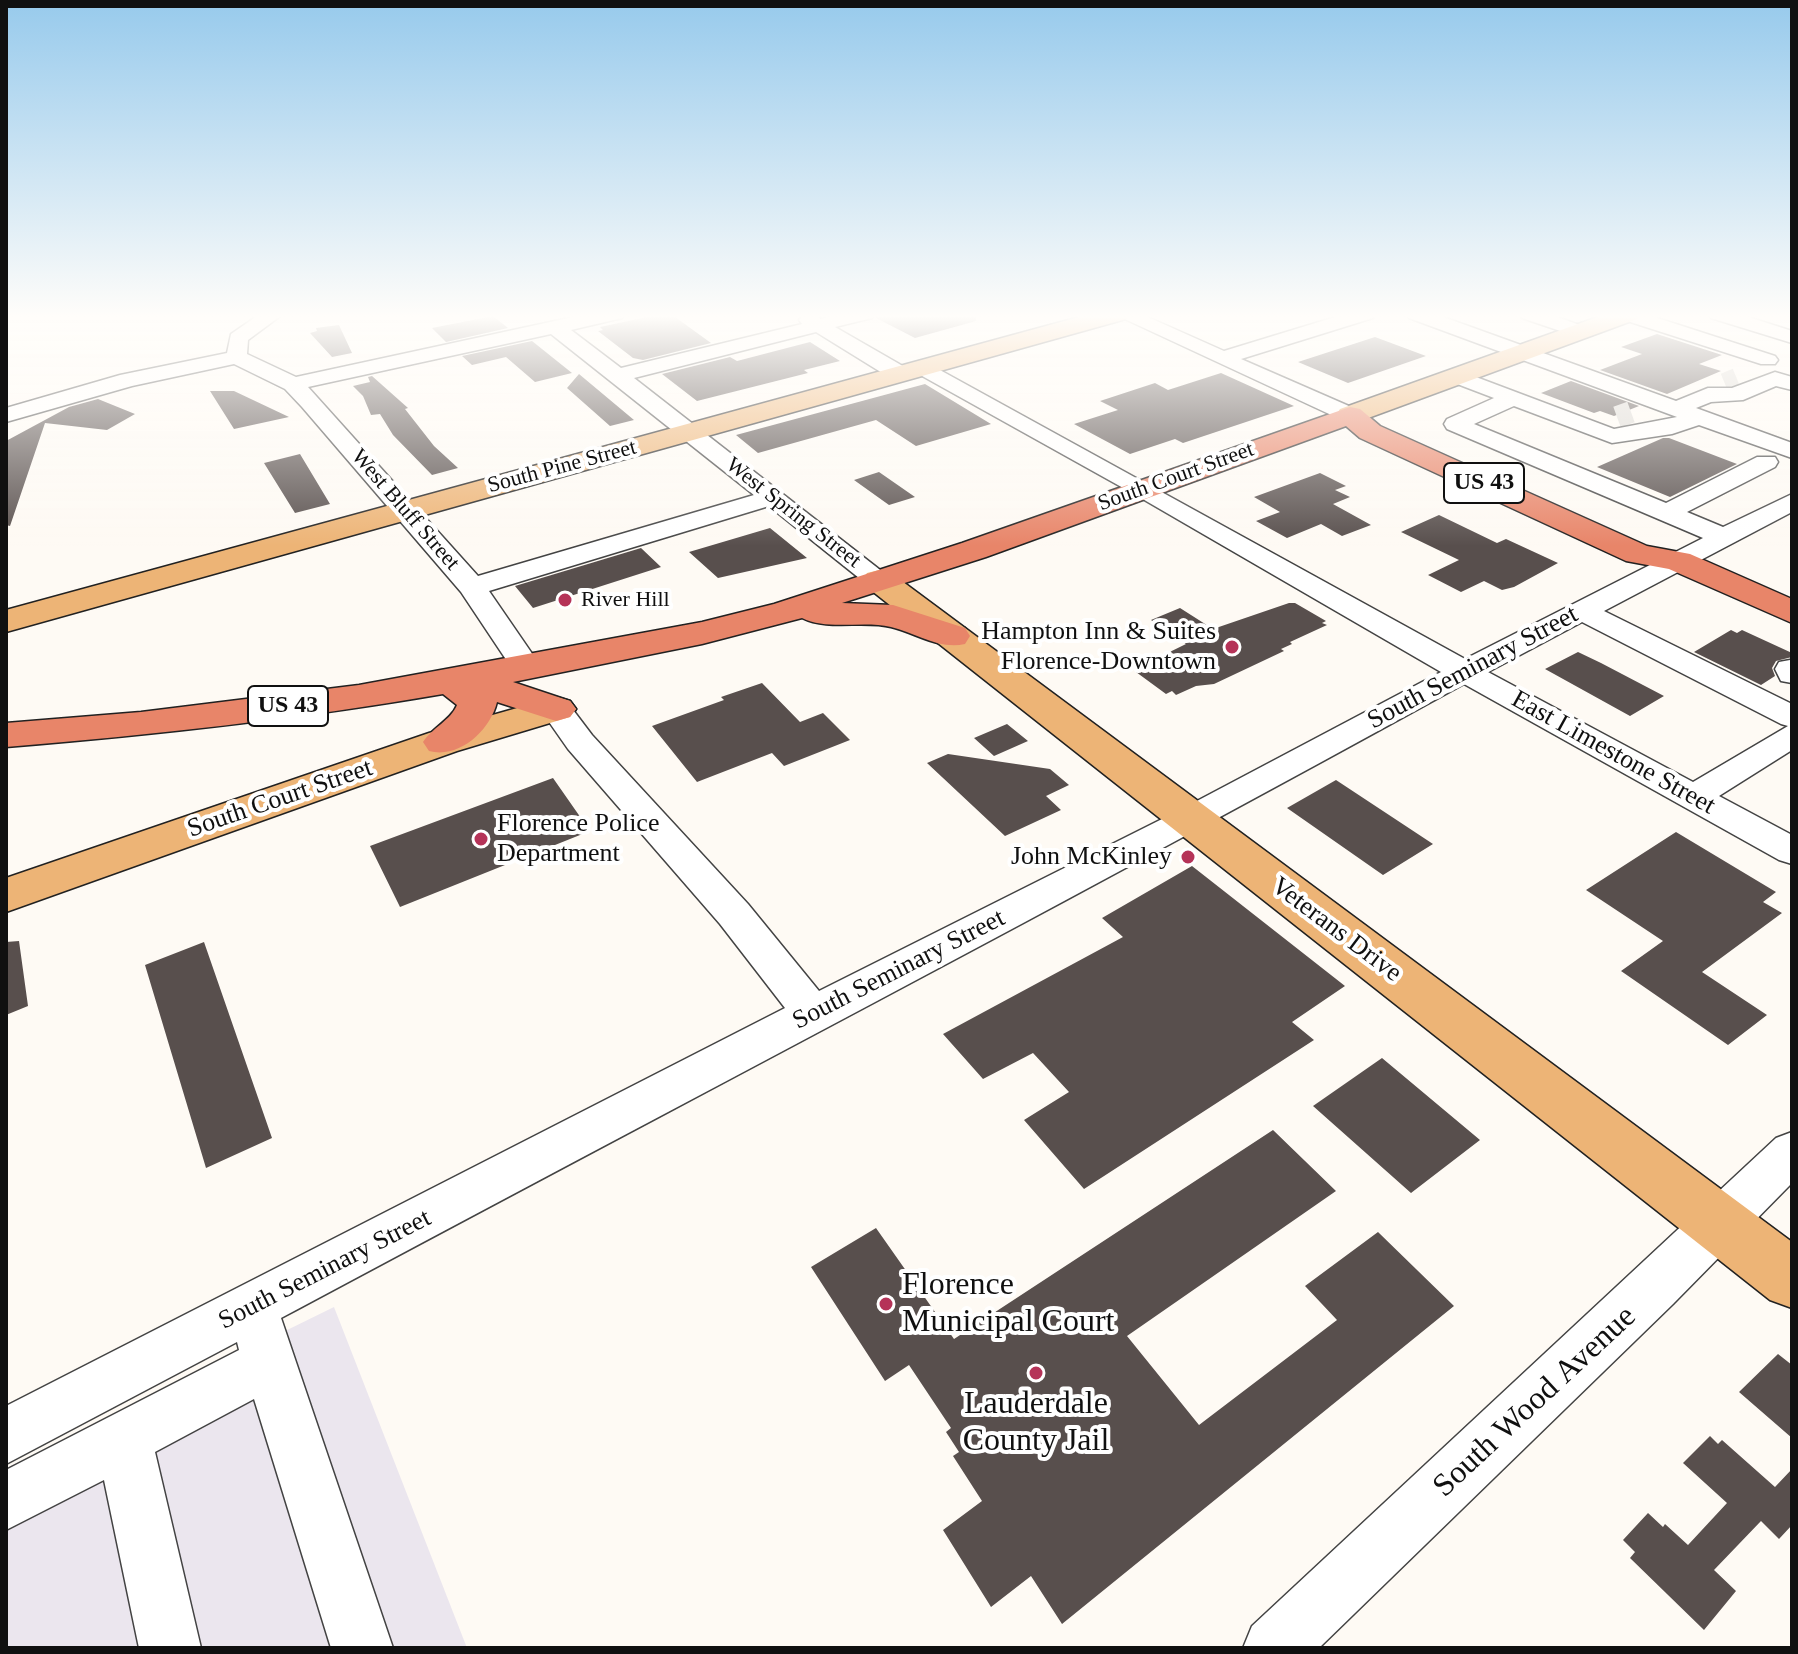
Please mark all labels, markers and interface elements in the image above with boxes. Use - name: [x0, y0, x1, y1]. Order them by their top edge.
- street label: South Pine Street: [485, 434, 639, 500]
- street label: South Court Street: [1095, 437, 1257, 517]
- street label: West Bluff Street: [345, 444, 465, 576]
- street label: West Spring Street: [720, 452, 866, 574]
- road number: US 43: [1444, 463, 1524, 503]
- place label: River Hill: [581, 587, 670, 613]
- marker: River Hill: [556, 591, 574, 609]
- street label: South Seminary Street: [1362, 599, 1584, 737]
- place label: Hampton Inn & Suites Florence-Downtown: [981, 616, 1216, 678]
- marker: Hampton Inn & Suites Florence-Downtown: [1223, 638, 1241, 656]
- street label: East Limestone Street: [1506, 684, 1720, 822]
- road number: US 43: [248, 686, 328, 726]
- street label: South Court Street: [183, 753, 377, 845]
- place label: Florence Police Department: [497, 808, 659, 870]
- marker: Florence Police Department: [472, 830, 490, 848]
- place label: John McKinley: [1011, 841, 1172, 873]
- marker: John McKinley: [1179, 848, 1197, 866]
- street label: Veterans Drive: [1265, 871, 1407, 989]
- street label: South Seminary Street: [788, 903, 1010, 1037]
- street label: South Seminary Street: [214, 1203, 436, 1337]
- place label: Florence Municipal Court: [902, 1267, 1114, 1342]
- marker: Florence Municipal Court: [877, 1295, 895, 1313]
- street label: South Wood Avenue: [1426, 1298, 1644, 1506]
- marker: Lauderdale County Jail: [1027, 1364, 1045, 1382]
- place label: Lauderdale County Jail: [963, 1386, 1109, 1461]

